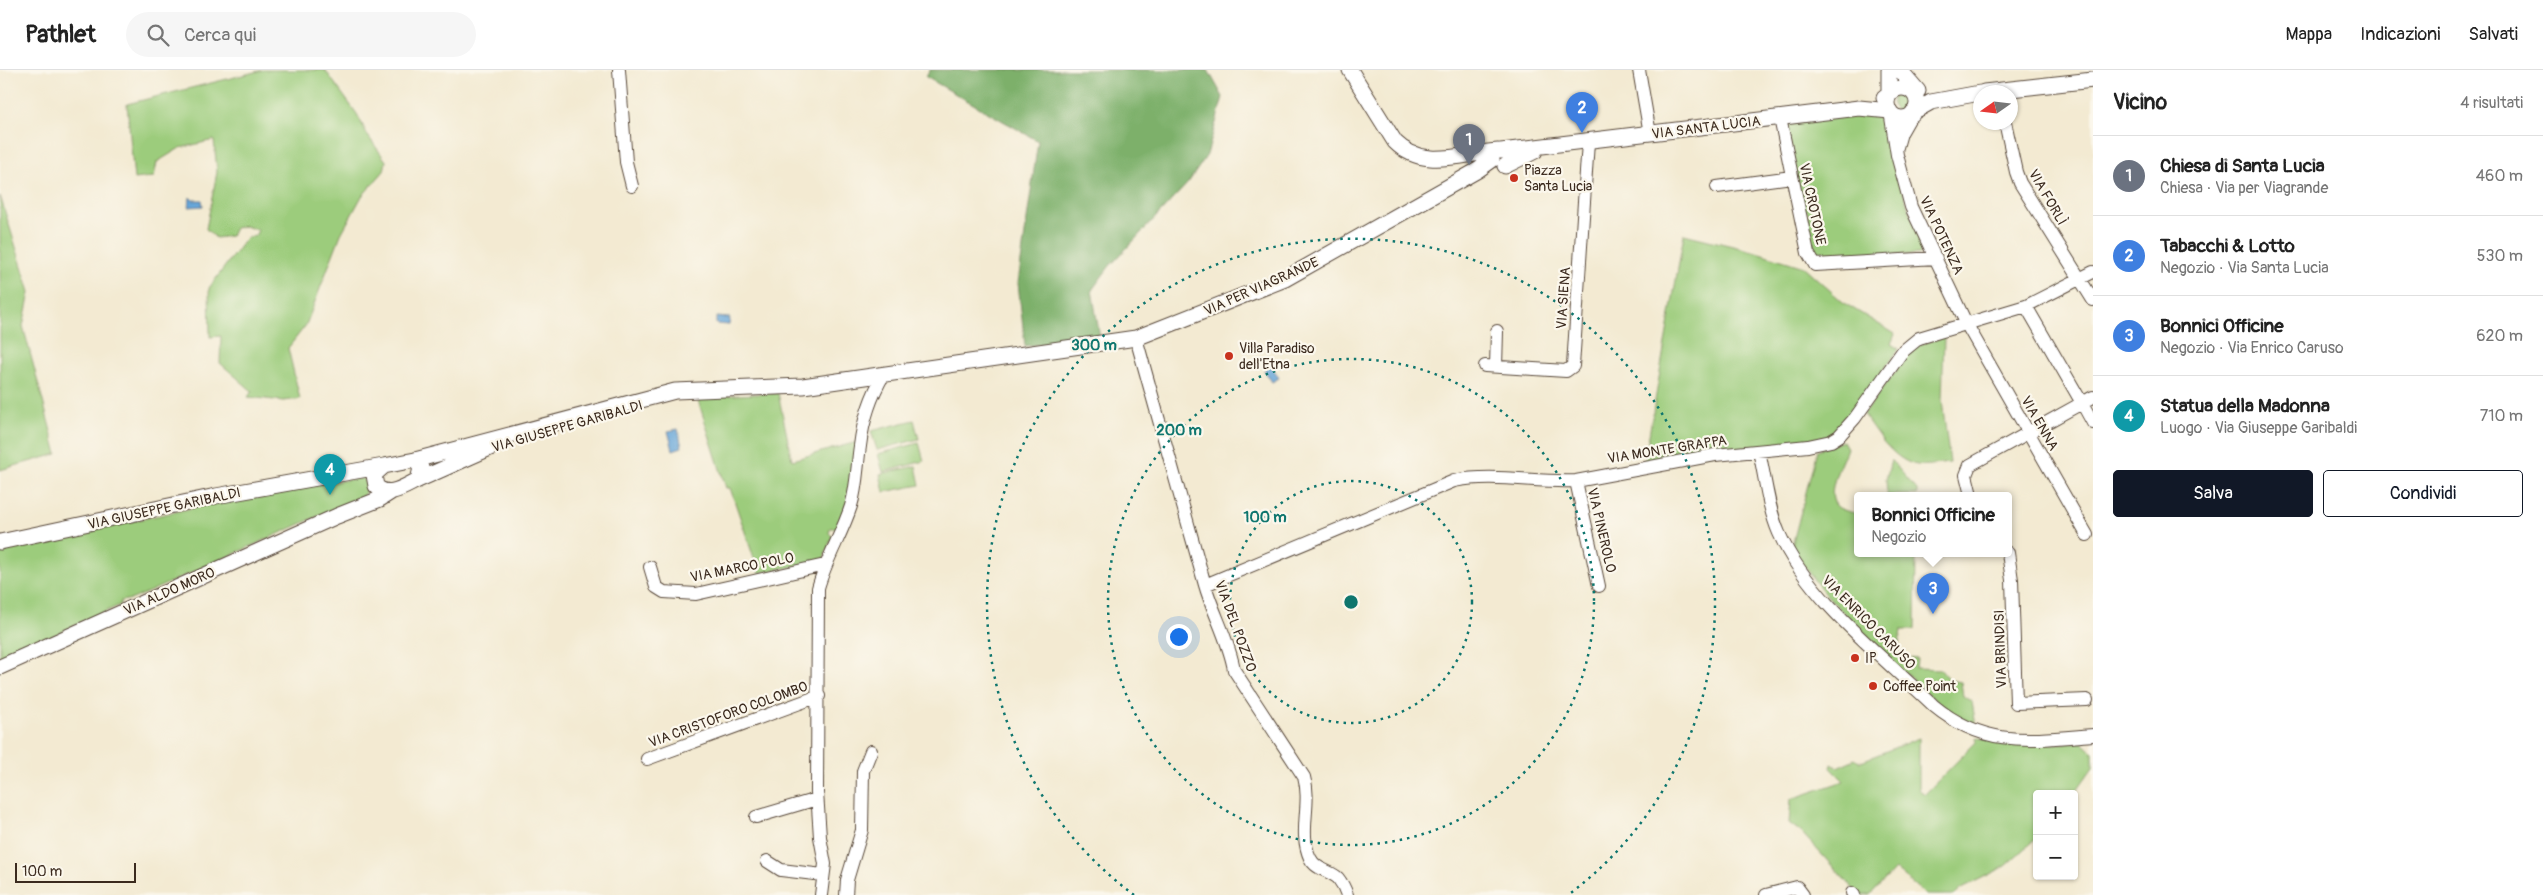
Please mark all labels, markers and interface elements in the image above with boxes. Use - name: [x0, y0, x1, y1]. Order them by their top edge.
- search box: [126, 12, 476, 57]
- text: Pathlet: [25, 20, 96, 49]
- icon: search: [144, 21, 172, 49]
- text: Cerca qui: [184, 23, 256, 47]
- text: Mappa: [2285, 23, 2332, 46]
- text: Indicazioni: [2360, 23, 2440, 46]
- text: Salvati: [2468, 23, 2518, 46]
- north arrow: [1973, 85, 2018, 130]
- text: Vicino: [2113, 89, 2167, 116]
- pin: 2: [1566, 92, 1598, 133]
- text: 4 risultati: [2460, 93, 2523, 113]
- street label: VIA SANTA LUCIA: [1651, 112, 1761, 143]
- pin: 1: [1453, 124, 1485, 165]
- text: Chiesa di Santa Lucia: [2160, 154, 2325, 178]
- street label: VIA CROTONE: [1796, 161, 1830, 247]
- place label: Piazza Santa Lucia: [1524, 162, 1592, 195]
- street label: VIA FORLÌ: [2025, 166, 2071, 228]
- text: 1: [2126, 166, 2132, 186]
- text: 460 m: [2476, 166, 2523, 186]
- marker: Piazza Santa Lucia: [1508, 172, 1520, 184]
- text: Chiesa · Via per Viagrande: [2160, 178, 2328, 198]
- street label: VIA POTENZA: [1916, 193, 1967, 277]
- text: Tabacchi & Lotto: [2160, 234, 2295, 258]
- text: 2: [2125, 246, 2133, 266]
- text: 530 m: [2477, 246, 2523, 266]
- street label: VIA PER VIAGRANDE: [1201, 253, 1321, 319]
- text: Negozio · Via Santa Lucia: [2160, 258, 2329, 278]
- street label: VIA SIENA: [1553, 266, 1574, 330]
- text: Bonnici Officine: [2160, 314, 2284, 338]
- text: 3: [2125, 326, 2133, 346]
- text: 620 m: [2476, 326, 2523, 346]
- text: 300 m: [1071, 336, 1117, 355]
- text: Negozio · Via Enrico Caruso: [2160, 338, 2344, 358]
- place label: Villa Paradiso dell'Etna: [1239, 340, 1315, 373]
- marker: Villa Paradiso dell'Etna: [1223, 350, 1235, 362]
- street label: VIA ENNA: [2017, 393, 2062, 454]
- text: Statua della Madonna: [2160, 394, 2330, 418]
- street label: VIA GIUSEPPE GARIBALDI: [490, 397, 645, 456]
- text: 4: [2124, 406, 2134, 426]
- text: 710 m: [2480, 406, 2523, 426]
- text: Luogo · Via Giuseppe Garibaldi: [2160, 418, 2357, 438]
- text: 200 m: [1156, 421, 1202, 440]
- street label: VIA MONTE GRAPPA: [1606, 432, 1728, 467]
- pin: 4: [314, 454, 346, 495]
- button: Salva: [2113, 470, 2313, 517]
- button: Condividi: [2323, 470, 2523, 517]
- street label: VIA GIUSEPPE GARIBALDI: [86, 484, 242, 533]
- street label: VIA PINEROLO: [1583, 486, 1620, 574]
- popup: [1854, 492, 2012, 557]
- text: Bonnici Officine: [1871, 503, 1995, 527]
- text: 100 m: [1244, 508, 1286, 527]
- text: Negozio: [1871, 527, 1926, 547]
- street label: VIA MARCO POLO: [689, 549, 795, 586]
- street label: VIA ALDO MORO: [121, 564, 218, 619]
- street label: VIA ENRICO CARUSO: [1818, 572, 1919, 673]
- pin: 3: [1917, 573, 1949, 614]
- street label: VIA DEL POZZO: [1211, 578, 1260, 674]
- centre of rings: [1342, 593, 1360, 611]
- street label: VIA BRINDISI: [1991, 609, 2010, 689]
- your location: [1166, 624, 1192, 650]
- place label: IP: [1865, 650, 1877, 667]
- marker: IP: [1849, 652, 1861, 664]
- street label: VIA CRISTOFORO COLOMBO: [646, 678, 810, 751]
- place label: Coffee Point: [1883, 678, 1957, 695]
- marker: Coffee Point: [1867, 680, 1879, 692]
- map controls: [2033, 790, 2078, 880]
- button: +: [2033, 790, 2078, 835]
- button: −: [2033, 835, 2078, 880]
- scale bar: [15, 860, 136, 883]
- text: 100 m: [22, 863, 62, 880]

